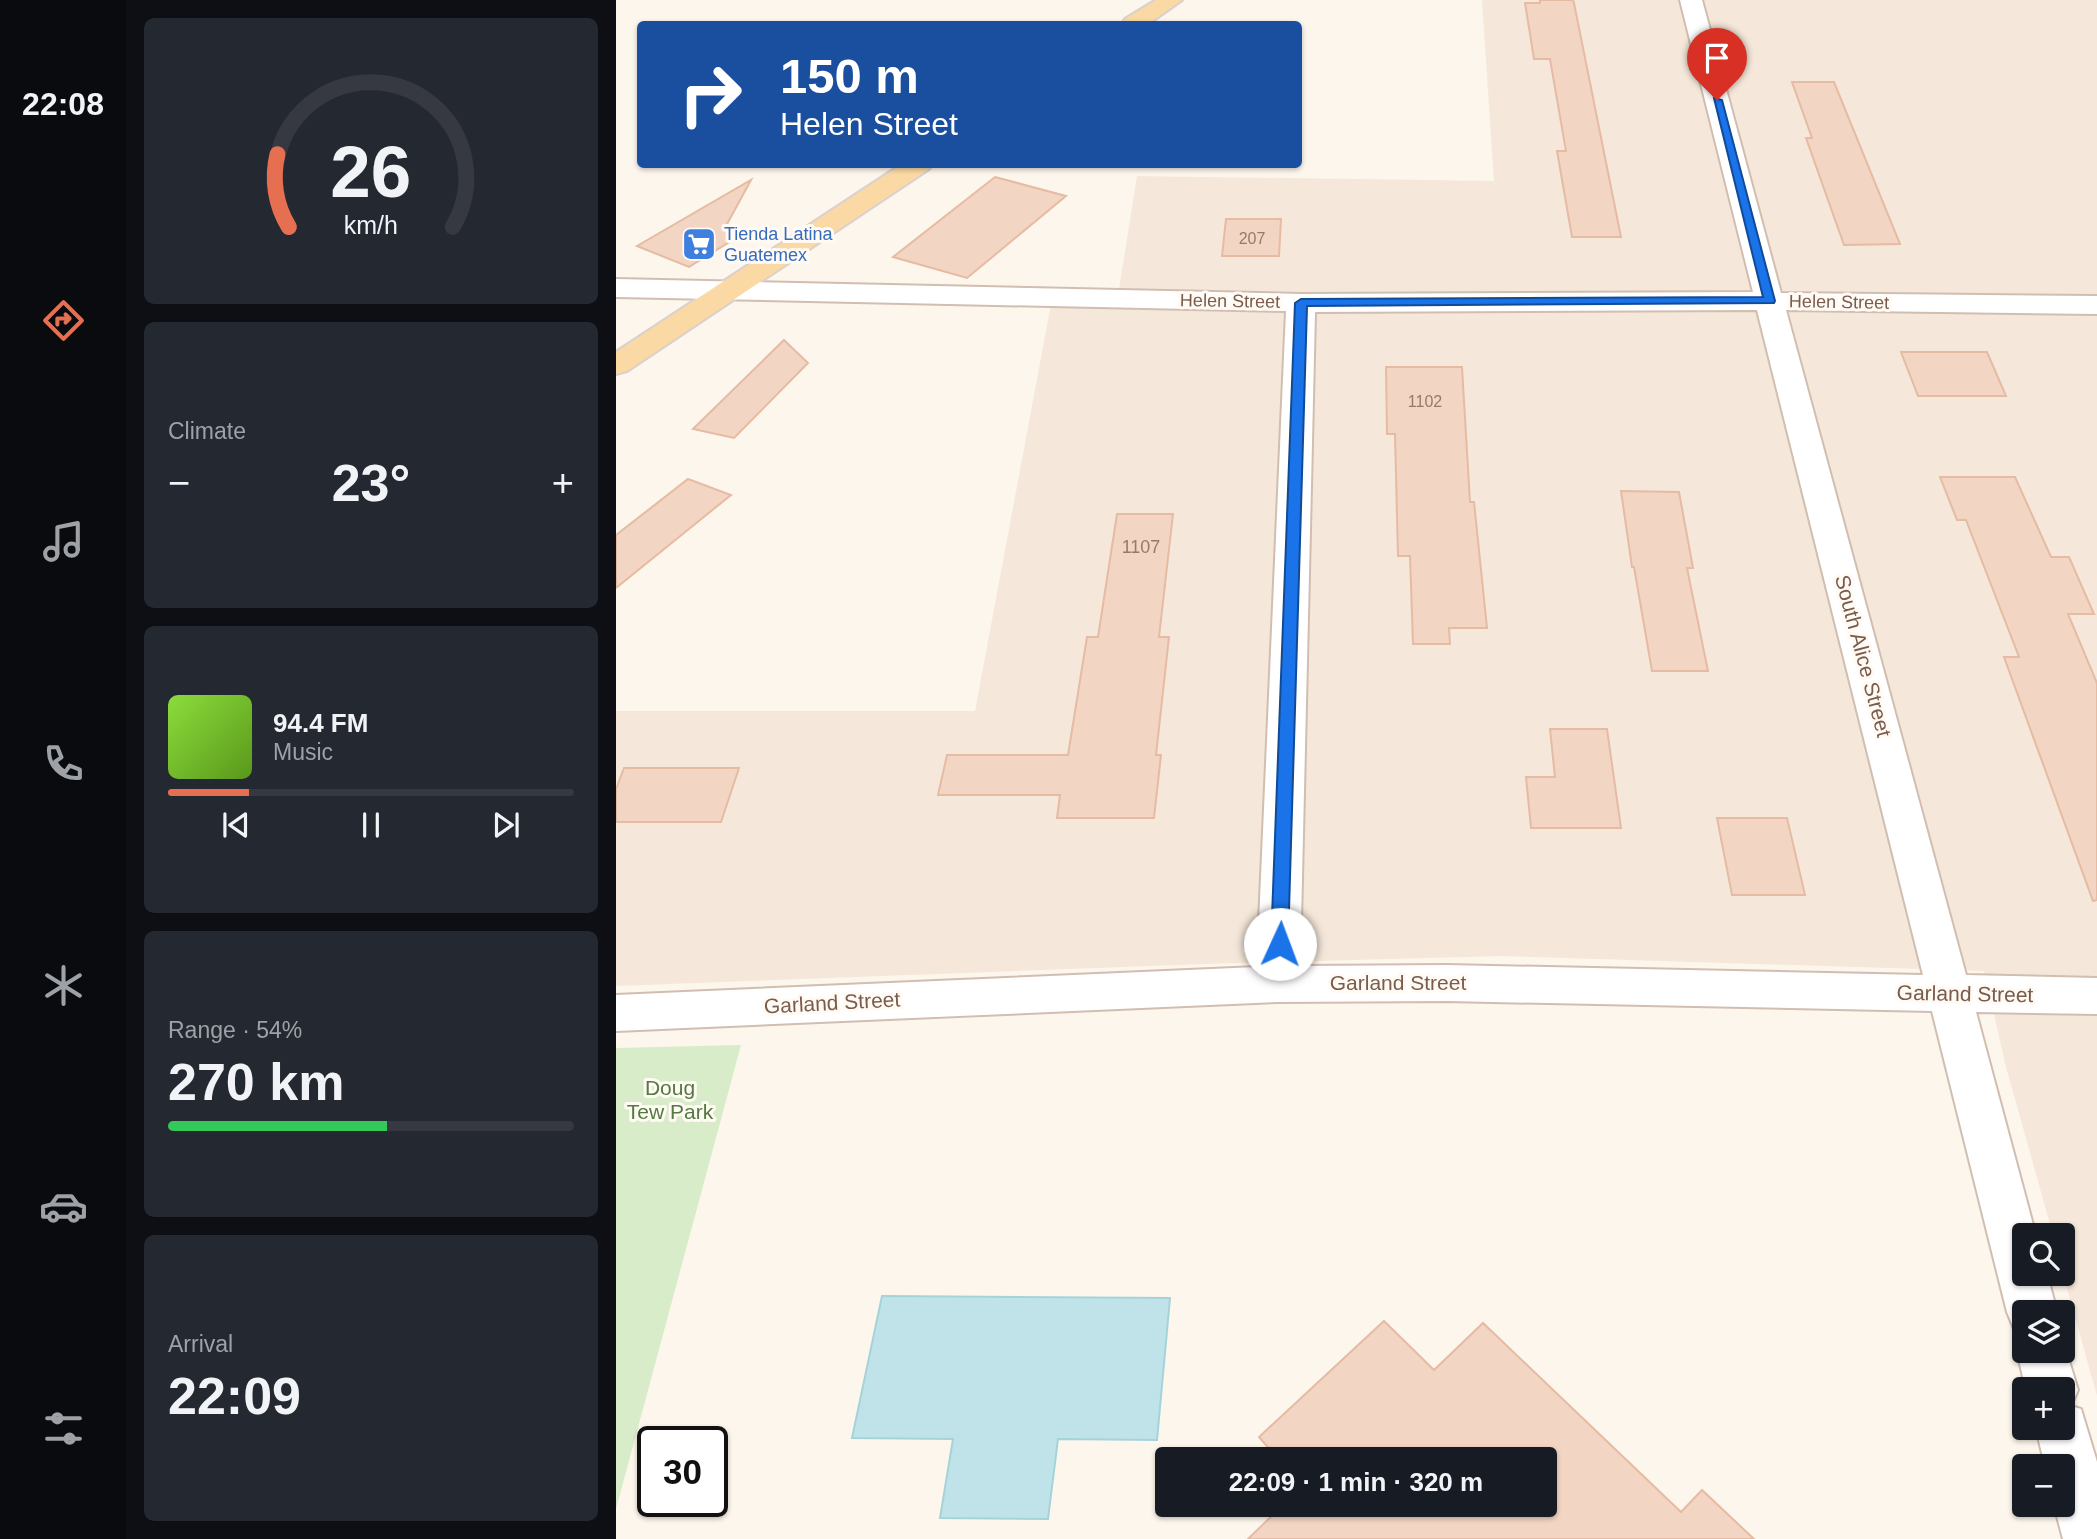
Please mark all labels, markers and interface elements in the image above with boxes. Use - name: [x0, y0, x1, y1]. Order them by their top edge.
- pin: [1687, 28, 1747, 100]
- icon: arrive: [1698, 39, 1736, 77]
- icon: right: [665, 49, 756, 140]
- text: 150 m: [780, 49, 919, 103]
- text: 22:08: [22, 86, 104, 122]
- text: Helen Street: [780, 106, 958, 142]
- text: 26: [331, 131, 411, 212]
- text: km/h: [344, 211, 398, 239]
- place label: Tienda Latina Guatemex: [724, 224, 833, 265]
- supermarket icon: Tienda Latina Guatemex: [680, 225, 718, 263]
- house number: 207: [1239, 230, 1265, 247]
- street label: Helen Street: [1180, 290, 1280, 312]
- street label: Helen Street: [1789, 291, 1889, 313]
- icon: directions: [39, 296, 88, 345]
- house number: 1102: [1408, 393, 1442, 410]
- text: Climate: [168, 418, 246, 444]
- text: 23°: [332, 454, 410, 512]
- text: −: [168, 462, 190, 504]
- text: +: [552, 462, 574, 504]
- icon: music: [39, 517, 88, 566]
- house number: 1107: [1122, 537, 1160, 557]
- street label: South Alice Street: [1831, 572, 1896, 740]
- text: 94.4 FM: [273, 708, 368, 738]
- icon: phone: [39, 739, 88, 788]
- text: Music: [273, 739, 333, 765]
- icon: previous: [217, 806, 255, 844]
- icon: pause: [352, 806, 390, 844]
- icon: next: [487, 806, 525, 844]
- position arrow: [1243, 907, 1317, 981]
- icon: climate: [39, 961, 88, 1010]
- street label: Garland Street: [1330, 971, 1466, 994]
- street label: Garland Street: [1897, 981, 2034, 1006]
- street label: Garland Street: [763, 987, 901, 1018]
- text: Range · 54%: [168, 1017, 302, 1043]
- text: 270 km: [168, 1053, 344, 1111]
- park label: Doug Tew Park: [627, 1076, 714, 1123]
- icon: car: [39, 1182, 88, 1231]
- map controls: [2012, 1223, 2075, 1517]
- button: search: [2012, 1223, 2075, 1286]
- button: layers: [2012, 1300, 2075, 1363]
- text: Arrival: [168, 1331, 233, 1357]
- text: 22:09: [168, 1367, 301, 1425]
- button: +: [2012, 1377, 2075, 1440]
- icon: filters: [39, 1404, 88, 1453]
- speed limit sign: 30: [637, 1426, 728, 1517]
- button: −: [2012, 1454, 2075, 1517]
- text: 22:09 · 1 min · 320 m: [1229, 1467, 1483, 1497]

